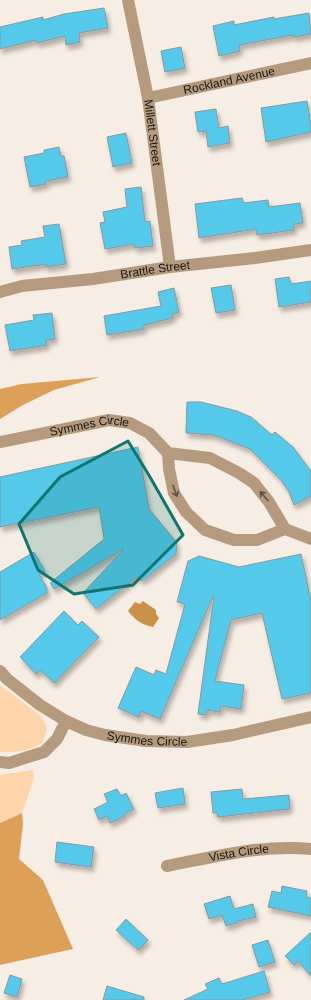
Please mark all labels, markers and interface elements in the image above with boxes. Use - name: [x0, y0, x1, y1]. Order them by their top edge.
- street label: Rockland Avenue: [182, 64, 277, 97]
- street label: Millett Street: [141, 99, 164, 167]
- street label: Brattle Street: [119, 258, 191, 282]
- street label: Symmes Circle: [48, 413, 130, 439]
- one-way arrow: [171, 484, 179, 496]
- one-way arrow: [260, 491, 269, 501]
- street label: Symmes Circle: [106, 728, 188, 749]
- street label: Vista Circle: [208, 842, 270, 864]

